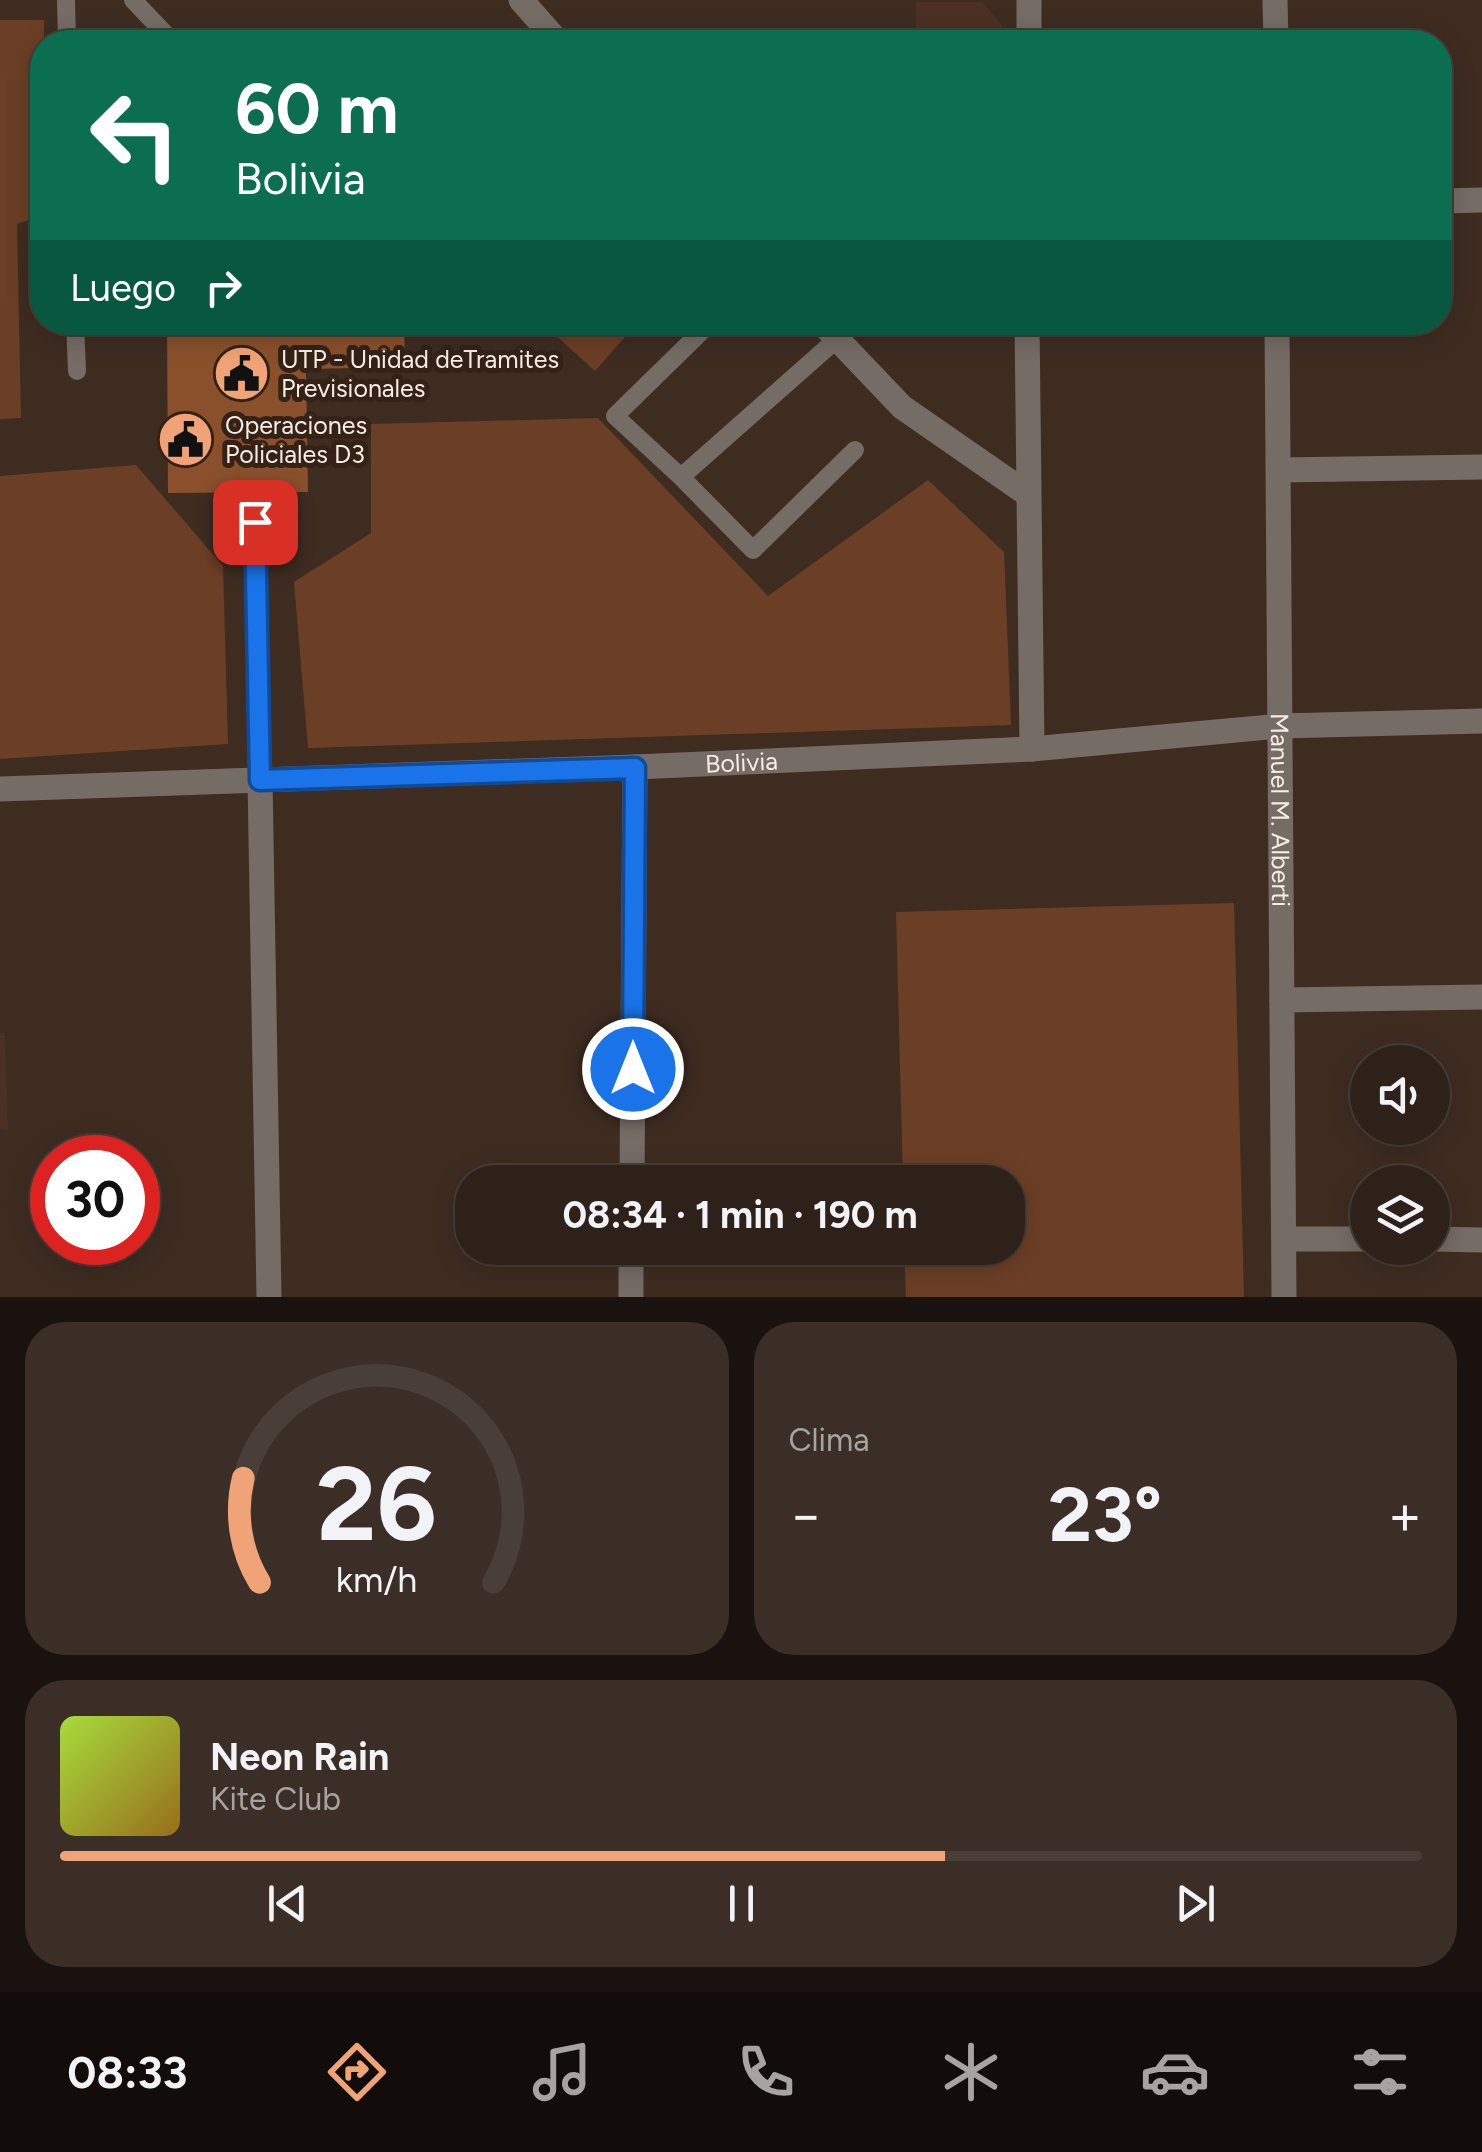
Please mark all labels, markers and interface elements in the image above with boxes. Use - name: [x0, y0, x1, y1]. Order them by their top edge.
- text: 60 m: [235, 66, 399, 151]
- icon: left: [70, 70, 200, 200]
- text: Bolivia: [235, 151, 366, 205]
- icon: right: [196, 260, 251, 315]
- text: Luego: [70, 265, 176, 311]
- public building icon: UTP - Unidad deTramites Previsionales: [212, 343, 272, 403]
- place label: UTP - Unidad deTramites Previsionales: [281, 344, 559, 403]
- public building icon: Operaciones Policiales D3: [156, 409, 216, 469]
- place label: Operaciones Policiales D3: [225, 410, 367, 469]
- pin: [213, 480, 298, 565]
- icon: arrive: [228, 495, 283, 550]
- street label: Manuel M. Alberti: [1265, 713, 1296, 907]
- street label: Bolivia: [705, 746, 779, 779]
- position arrow: [581, 1017, 685, 1121]
- map controls: [1350, 1045, 1450, 1265]
- button: sound: [1350, 1045, 1450, 1145]
- speed limit sign: 30: [30, 1135, 160, 1265]
- button: layers: [1350, 1165, 1450, 1265]
- text: 08:34 · 1 min · 190 m: [562, 1192, 918, 1238]
- text: Clima: [789, 1421, 870, 1459]
- text: 26: [316, 1441, 437, 1566]
- text: 23°: [1049, 1470, 1162, 1560]
- text: −: [789, 1482, 823, 1548]
- text: +: [1388, 1482, 1422, 1548]
- text: km/h: [336, 1558, 418, 1601]
- text: Neon Rain: [210, 1734, 389, 1780]
- text: Kite Club: [210, 1780, 341, 1818]
- icon: previous: [260, 1876, 315, 1931]
- icon: pause: [714, 1876, 769, 1931]
- icon: next: [1168, 1876, 1223, 1931]
- icon: directions: [322, 2037, 392, 2107]
- icon: music: [527, 2037, 597, 2107]
- icon: phone: [731, 2037, 801, 2107]
- icon: climate: [936, 2037, 1006, 2107]
- icon: car: [1140, 2037, 1210, 2107]
- icon: filters: [1345, 2037, 1415, 2107]
- text: 08:33: [67, 2045, 188, 2099]

